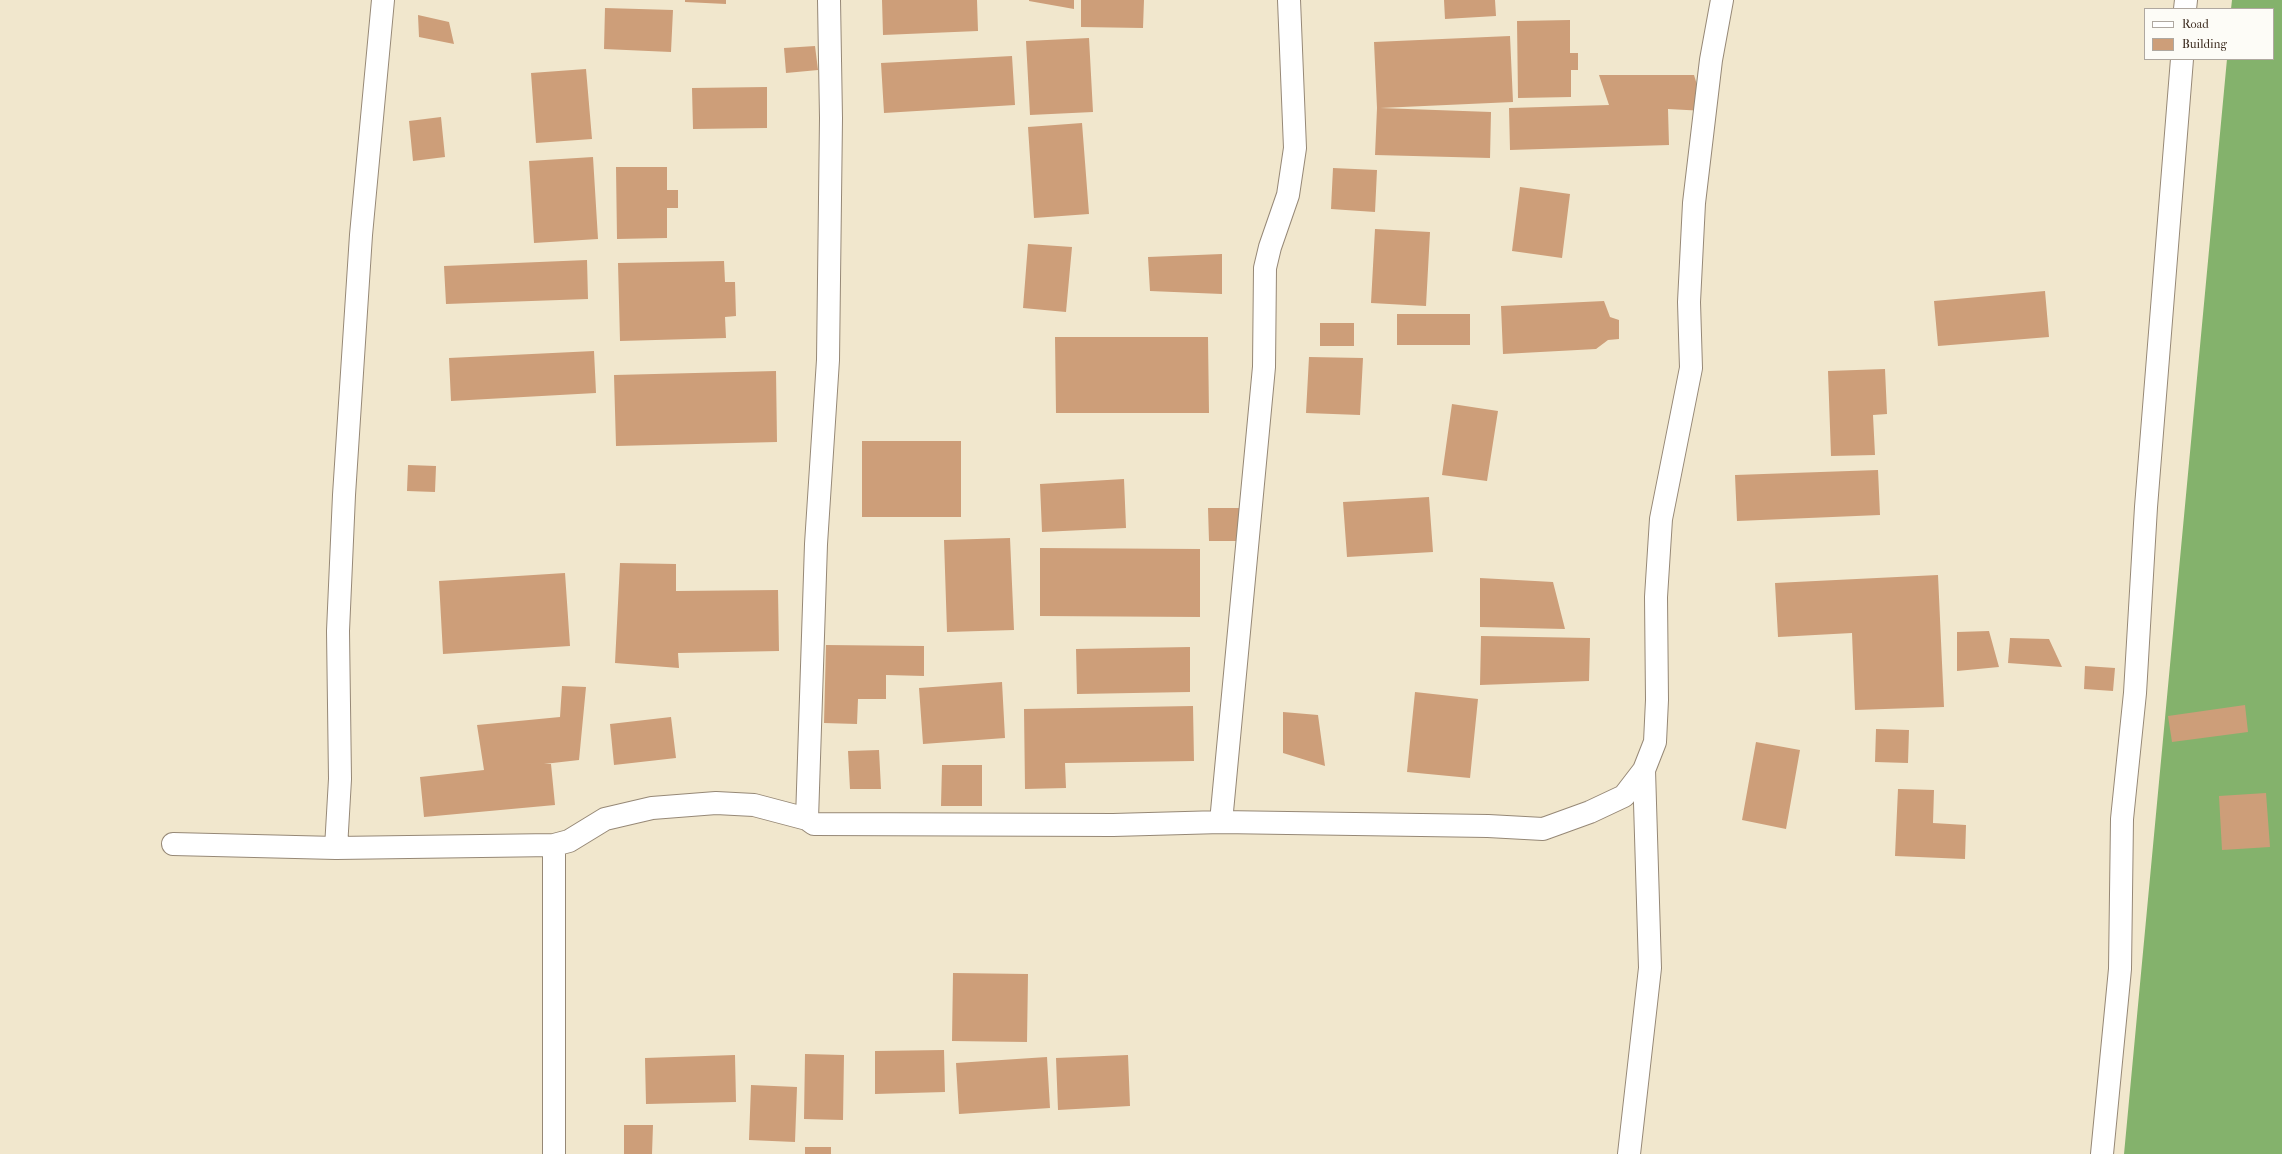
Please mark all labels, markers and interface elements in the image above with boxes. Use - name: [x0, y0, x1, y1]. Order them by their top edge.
- legend: [2144, 8, 2274, 60]
- text: Road: [2182, 17, 2209, 31]
- text: Building: [2182, 37, 2227, 51]

